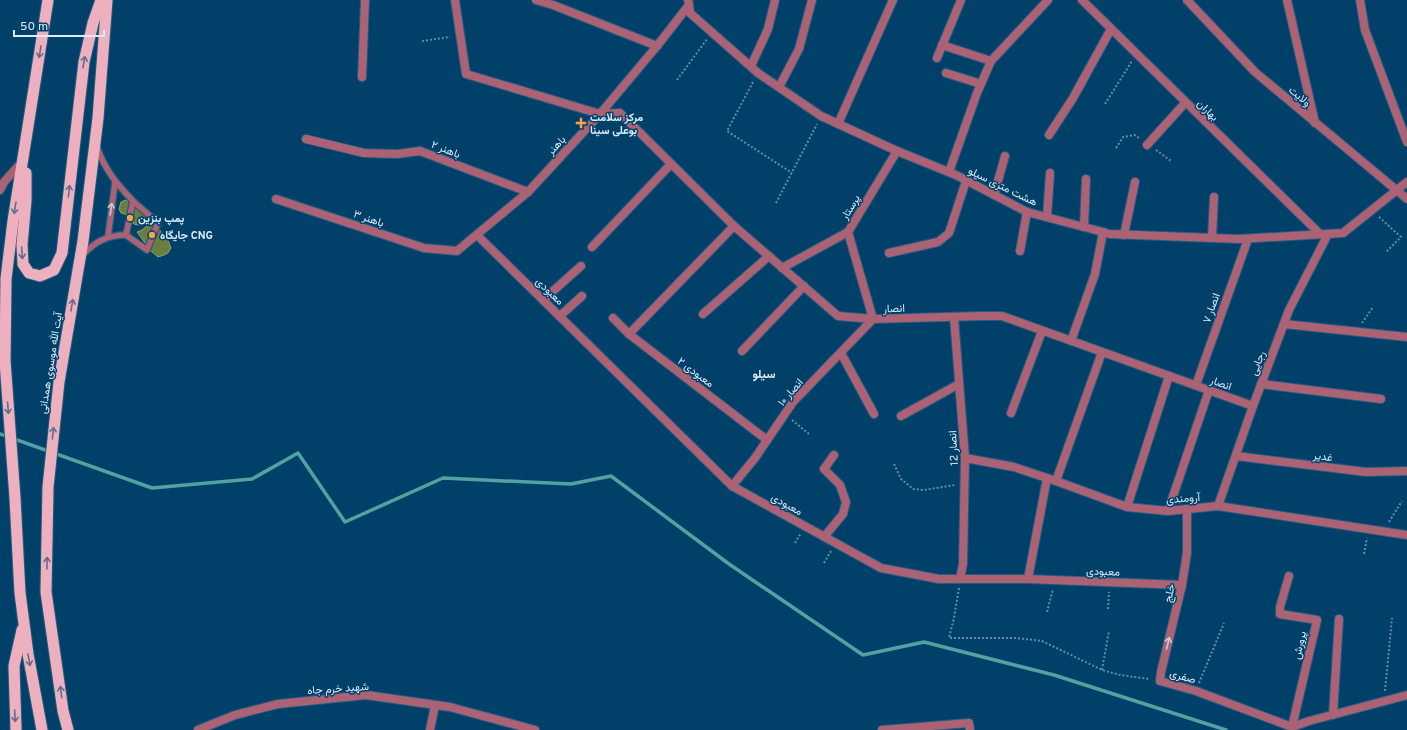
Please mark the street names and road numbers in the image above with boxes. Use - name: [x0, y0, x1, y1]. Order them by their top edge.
- street label: ولایت: [1285, 83, 1313, 110]
- street label: بهاران: [1194, 97, 1221, 124]
- street label: باهنر: [544, 133, 569, 159]
- street label: باهنر ۲: [429, 138, 462, 162]
- street label: هشت متری سیلو: [966, 164, 1040, 210]
- street label: پرستار: [837, 192, 864, 223]
- street label: باهنر ۳: [351, 207, 386, 231]
- street label: معبودی: [532, 275, 566, 309]
- street label: انصار ۷: [1200, 291, 1224, 325]
- street label: انصار: [882, 302, 905, 316]
- street label: آیت الله موسوی همدانی: [36, 310, 66, 415]
- street label: رجایی: [1247, 349, 1269, 378]
- street label: معبودی ۲: [674, 354, 717, 391]
- street label: انصار: [1207, 373, 1233, 394]
- street label: انصار ۱۰: [775, 376, 807, 409]
- street label: انصار 12: [946, 430, 962, 466]
- street label: غدیر: [1311, 449, 1334, 465]
- street label: معبودی: [768, 491, 805, 519]
- street label: آرومندی: [1166, 491, 1202, 507]
- street label: معبودی: [1086, 564, 1120, 580]
- street label: خلج: [1161, 583, 1179, 604]
- street label: پرورش: [1290, 629, 1310, 661]
- street label: صفری: [1168, 666, 1198, 688]
- street label: شهید خرم جاه: [307, 680, 370, 698]

